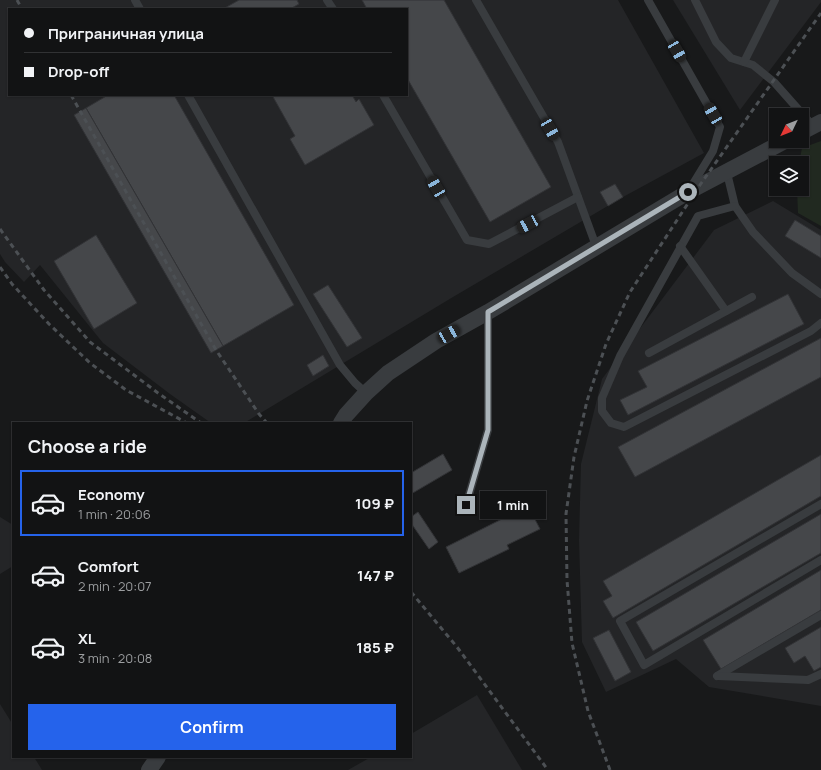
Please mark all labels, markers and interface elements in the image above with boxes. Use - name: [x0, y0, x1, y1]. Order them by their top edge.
- text: Приграничная улица: [48, 23, 204, 44]
- car: [666, 38, 688, 64]
- text: Drop-off: [48, 61, 109, 82]
- car: [702, 101, 724, 127]
- north arrow: [769, 108, 809, 148]
- map controls: [769, 108, 809, 196]
- car: [539, 116, 561, 142]
- button: layers: [769, 156, 809, 196]
- car: [425, 174, 447, 200]
- route start: [679, 183, 697, 201]
- car: [515, 213, 541, 235]
- car: [436, 323, 462, 345]
- text: Choose a ride: [28, 434, 147, 458]
- text: Economy: [78, 484, 145, 505]
- icon: car: [30, 485, 66, 521]
- callout: 1 min: [480, 491, 546, 519]
- text: 109 ₽: [355, 493, 394, 514]
- route end: [457, 496, 475, 514]
- text: 1 min: [497, 496, 529, 514]
- text: 1 min · 20:06: [78, 505, 151, 523]
- text: Comfort: [78, 556, 139, 577]
- icon: car: [30, 557, 66, 593]
- text: 147 ₽: [357, 565, 394, 586]
- text: 2 min · 20:07: [78, 577, 152, 595]
- text: XL: [78, 628, 96, 649]
- icon: car: [30, 629, 66, 665]
- text: 185 ₽: [356, 637, 394, 658]
- text: 3 min · 20:08: [78, 649, 152, 667]
- button: Confirm: [28, 704, 396, 750]

